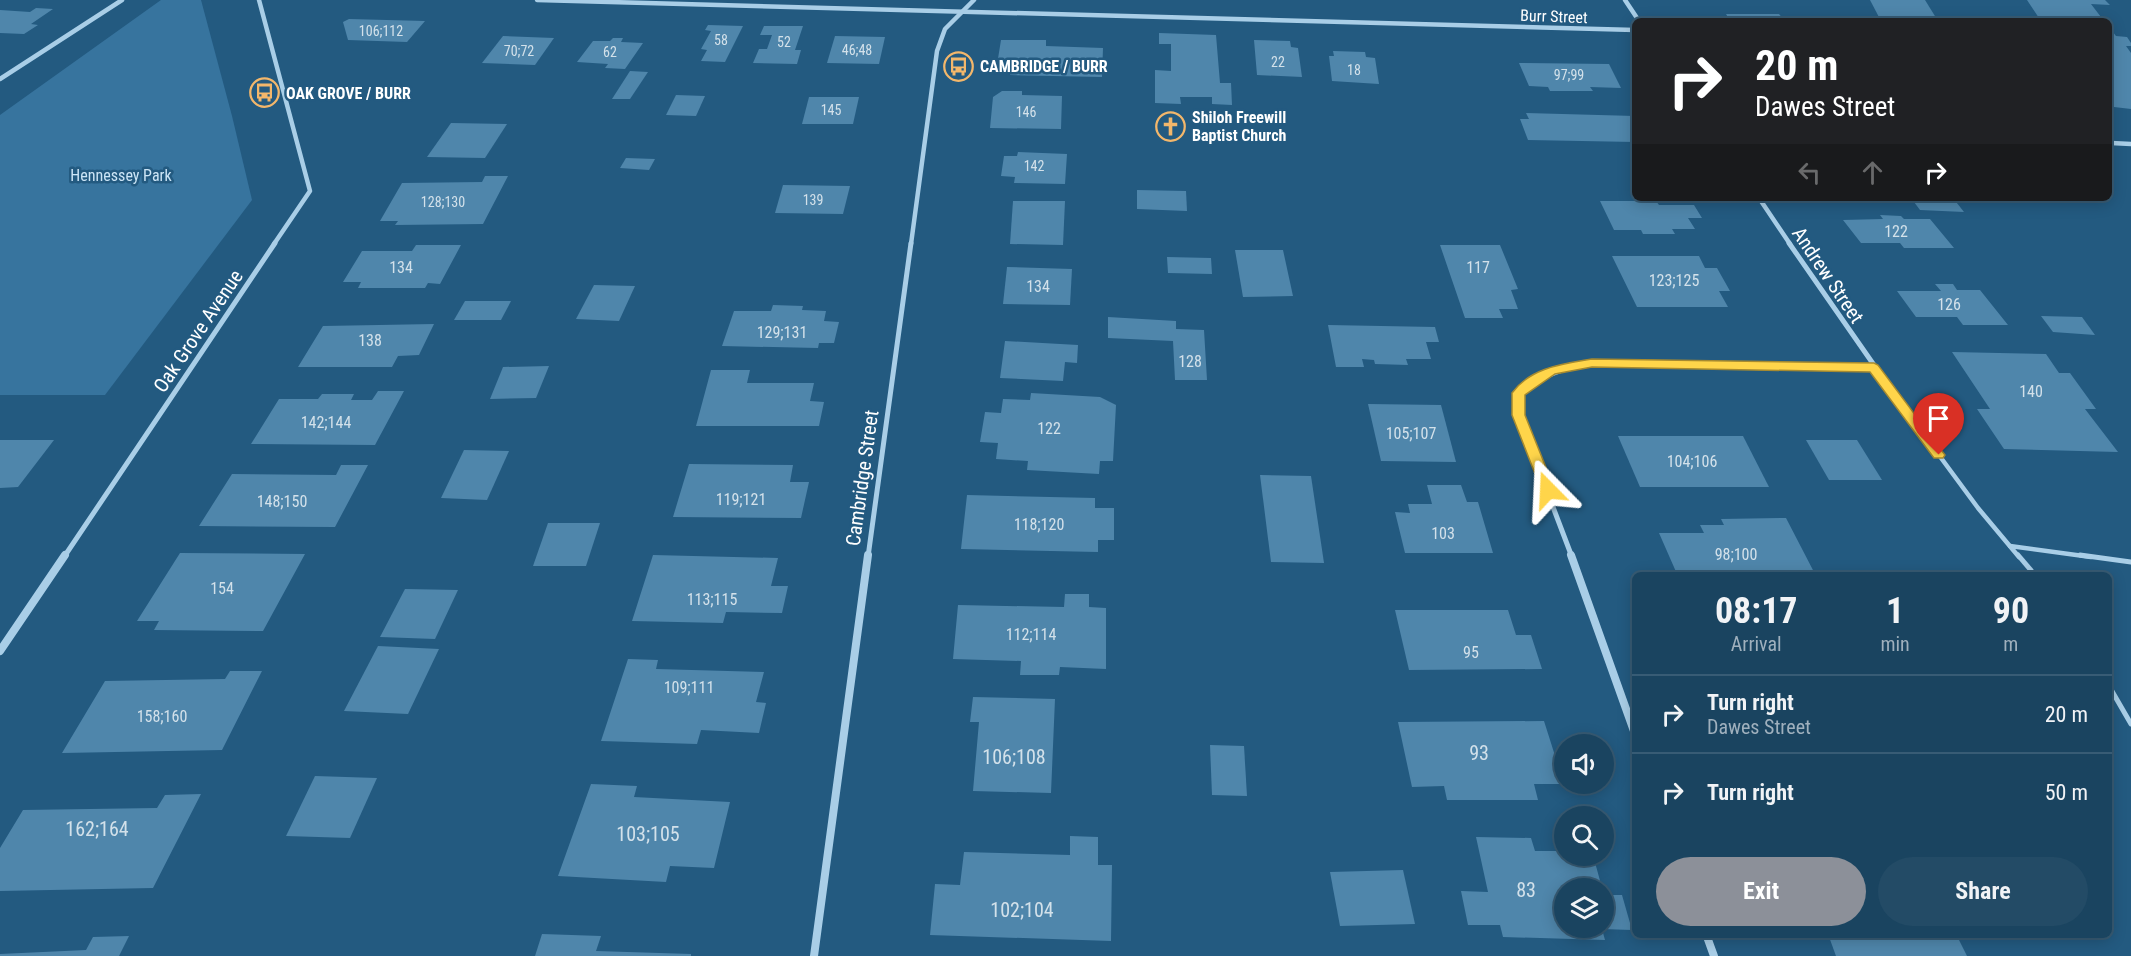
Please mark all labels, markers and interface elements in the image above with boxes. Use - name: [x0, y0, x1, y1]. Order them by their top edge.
- street label: Burr Street: [1520, 6, 1588, 27]
- house number: 106;112: [359, 23, 403, 39]
- house number: 58: [714, 32, 728, 48]
- house number: 52: [777, 34, 791, 50]
- text: 20 m: [1755, 41, 1838, 90]
- house number: 46;48: [842, 42, 872, 58]
- icon: right: [1656, 42, 1734, 120]
- house number: 70;72: [504, 43, 534, 59]
- house number: 62: [603, 44, 617, 60]
- bus stop icon: CAMBRIDGE / BURR: [943, 50, 975, 82]
- house number: 22: [1271, 54, 1285, 70]
- place label: CAMBRIDGE / BURR: [980, 57, 1108, 76]
- house number: 18: [1347, 62, 1361, 78]
- house number: 97;99: [1554, 67, 1584, 83]
- bus stop icon: OAK GROVE / BURR: [249, 77, 281, 109]
- place label: OAK GROVE / BURR: [286, 84, 411, 103]
- text: Dawes Street: [1755, 91, 1895, 123]
- house number: 145: [821, 102, 841, 118]
- house number: 146: [1016, 104, 1036, 120]
- place label: Shiloh Freewill Baptist Church: [1192, 108, 1287, 145]
- church icon: Shiloh Freewill Baptist Church: [1155, 110, 1187, 142]
- icon: left: [1793, 156, 1826, 189]
- icon: ahead: [1856, 156, 1889, 189]
- icon: right: [1919, 156, 1952, 189]
- house number: 142: [1024, 158, 1044, 174]
- park label: Hennessey Park: [70, 166, 172, 185]
- house number: 139: [803, 192, 823, 208]
- house number: 128;130: [421, 194, 465, 210]
- street label: Andrew Street: [1787, 222, 1869, 328]
- house number: 122: [1884, 222, 1908, 241]
- house number: 134: [389, 258, 413, 277]
- house number: 117: [1466, 258, 1490, 277]
- street label: Oak Grove Avenue: [148, 265, 248, 397]
- house number: 123;125: [1649, 271, 1699, 290]
- house number: 134: [1026, 277, 1050, 296]
- house number: 126: [1937, 295, 1961, 314]
- house number: 129;131: [757, 323, 807, 342]
- house number: 138: [358, 331, 382, 350]
- house number: 128: [1178, 352, 1202, 371]
- house number: 140: [2019, 382, 2043, 401]
- pin: [1913, 393, 1964, 455]
- icon: arrive: [1922, 402, 1955, 435]
- street label: Cambridge Street: [841, 408, 883, 548]
- house number: 142;144: [301, 413, 351, 432]
- house number: 122: [1037, 419, 1061, 438]
- house number: 105;107: [1386, 424, 1436, 443]
- house number: 104;106: [1667, 452, 1717, 471]
- position arrow: [1516, 458, 1580, 522]
- house number: 119;121: [716, 490, 766, 509]
- house number: 148;150: [257, 492, 307, 511]
- house number: 118;120: [1014, 515, 1064, 534]
- house number: 103: [1431, 524, 1455, 543]
- house number: 98;100: [1715, 545, 1757, 564]
- house number: 154: [210, 579, 234, 598]
- house number: 113;115: [687, 590, 737, 609]
- text: 08:17: [1715, 590, 1798, 632]
- text: 1: [1886, 590, 1904, 632]
- text: 90: [1993, 590, 2029, 632]
- house number: 112;114: [1006, 625, 1056, 644]
- text: Arrival: [1731, 632, 1782, 656]
- text: min: [1880, 632, 1910, 656]
- text: m: [2003, 632, 2018, 656]
- house number: 95: [1463, 643, 1479, 662]
- house number: 109;111: [664, 678, 714, 697]
- text: Turn right: [1707, 690, 1794, 715]
- icon: right: [1656, 698, 1689, 731]
- text: 20 m: [2045, 702, 2088, 727]
- house number: 158;160: [137, 707, 187, 726]
- text: Dawes Street: [1707, 715, 1811, 739]
- map controls: [1554, 734, 1614, 938]
- button: sound: [1554, 734, 1614, 794]
- house number: 93: [1469, 741, 1489, 765]
- house number: 106;108: [982, 745, 1046, 769]
- icon: right: [1656, 776, 1689, 809]
- text: Turn right: [1707, 780, 1794, 805]
- text: 50 m: [2045, 780, 2088, 805]
- button: search: [1554, 806, 1614, 866]
- house number: 162;164: [65, 817, 129, 841]
- house number: 103;105: [616, 822, 680, 846]
- button: Exit: [1656, 857, 1866, 926]
- button: Share: [1878, 857, 2088, 926]
- house number: 83: [1516, 878, 1536, 902]
- button: layers: [1554, 878, 1614, 938]
- house number: 102;104: [990, 898, 1054, 922]

